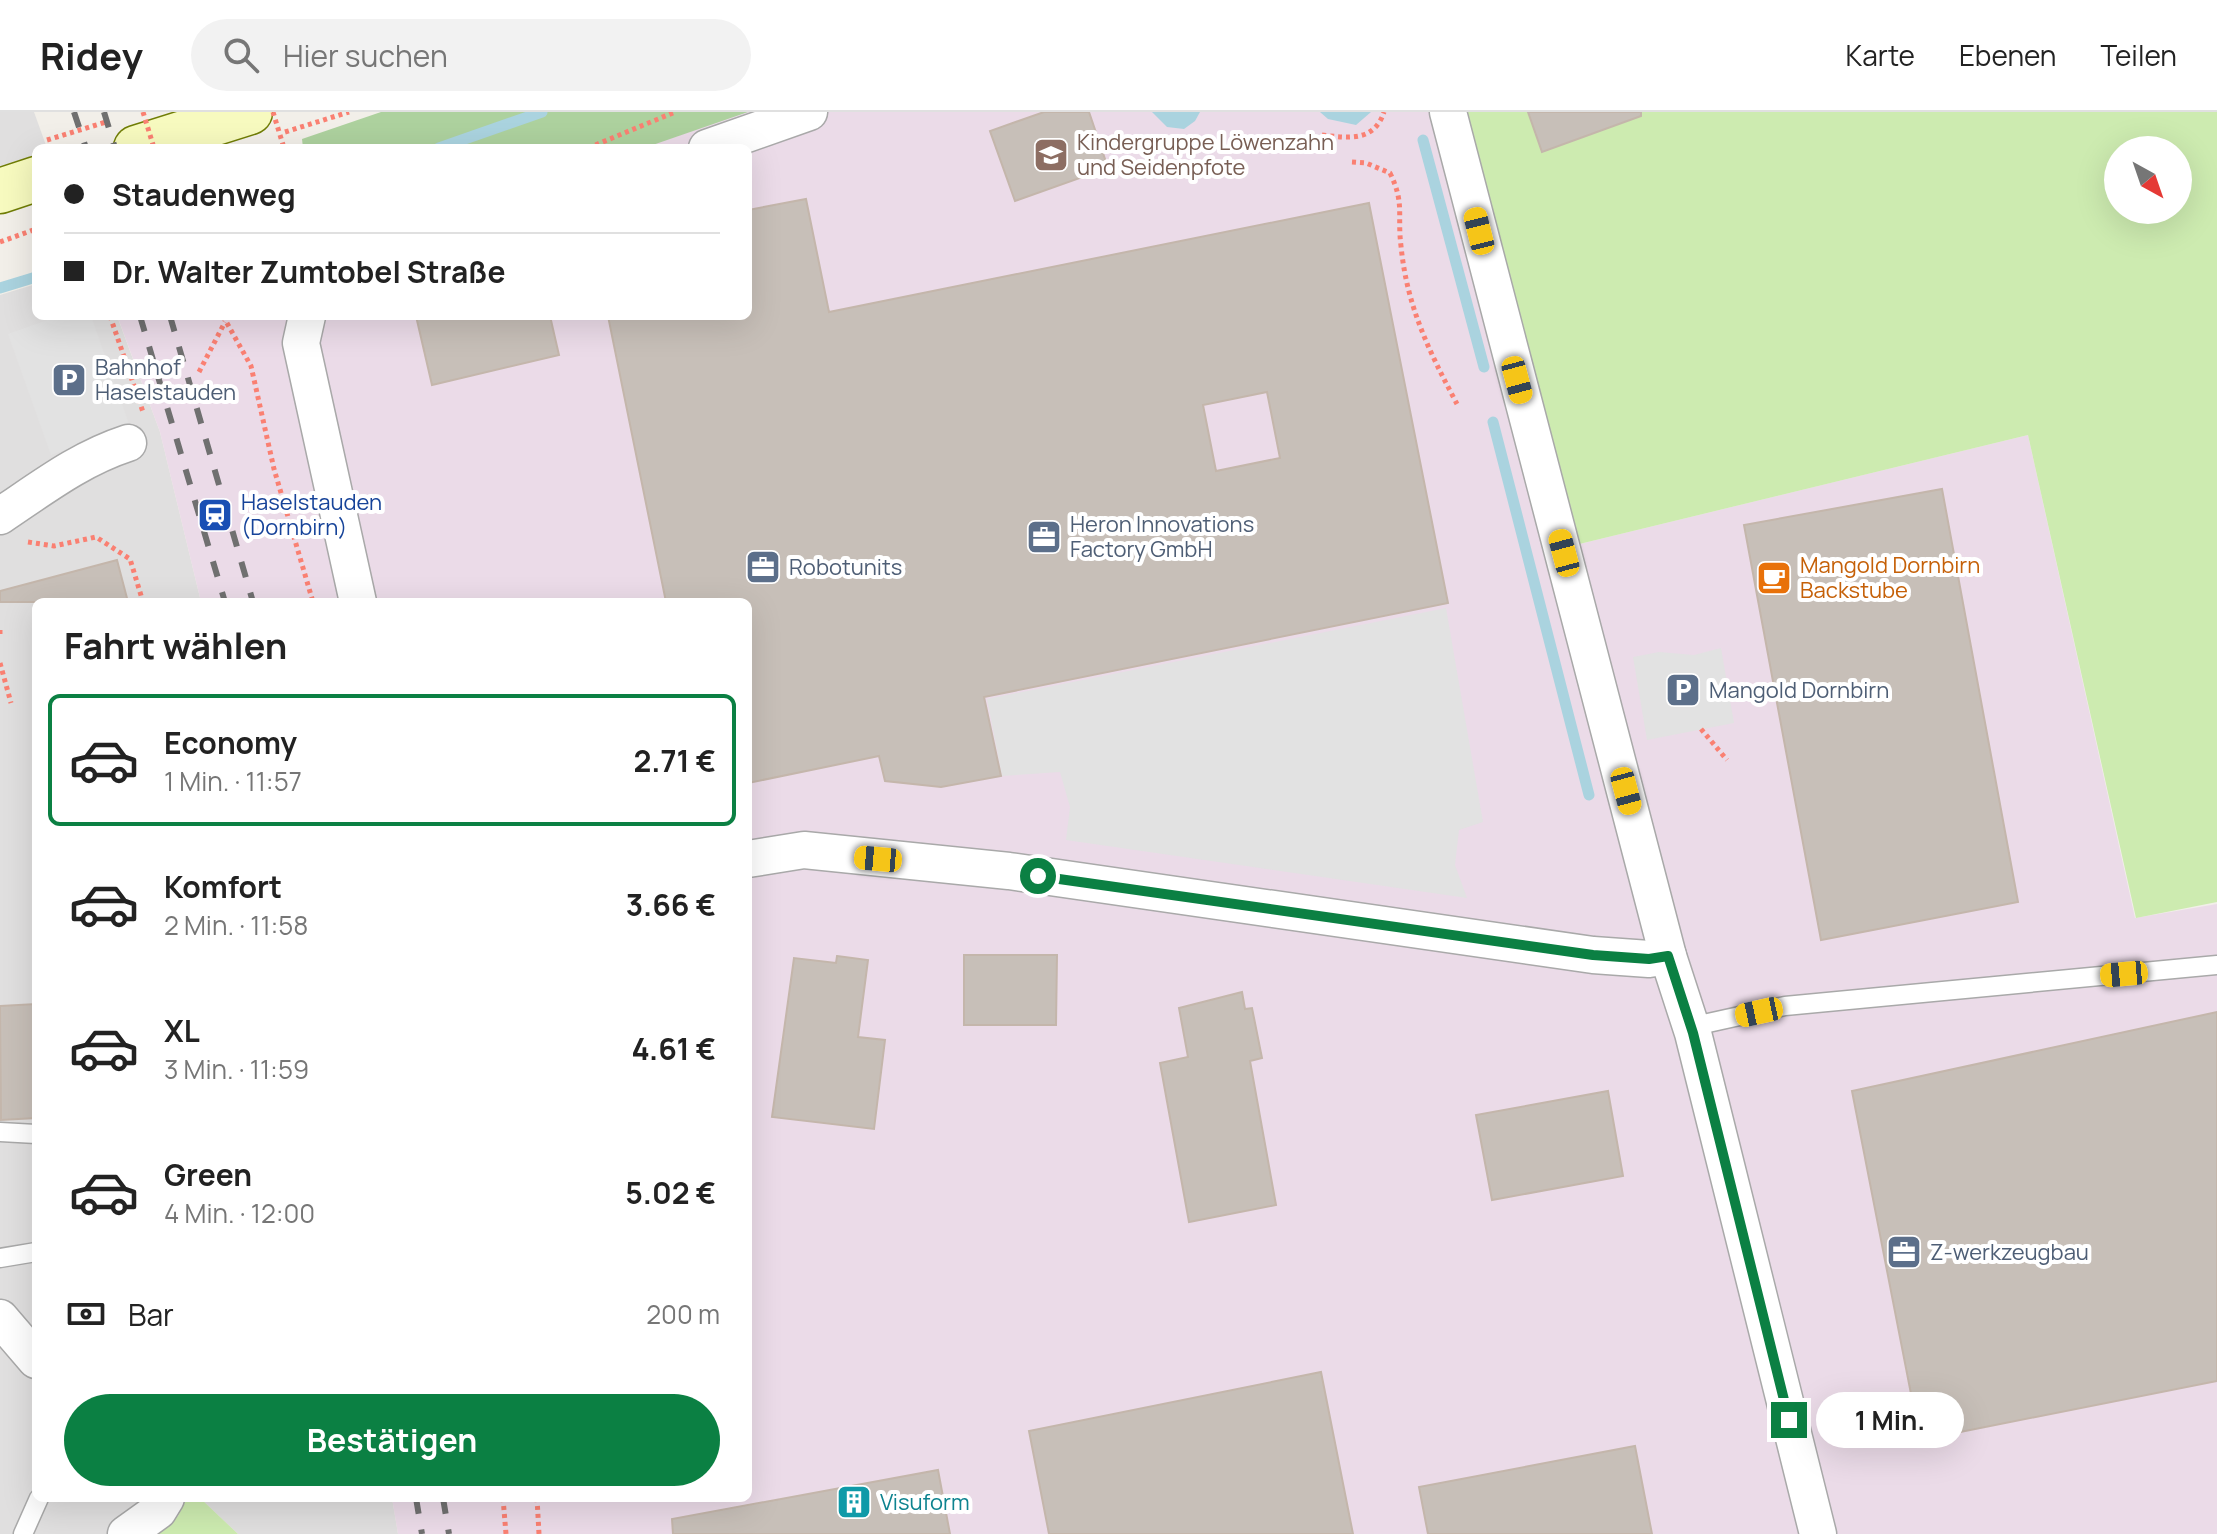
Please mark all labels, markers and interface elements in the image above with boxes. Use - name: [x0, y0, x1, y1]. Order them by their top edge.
- search box: [191, 19, 751, 91]
- text: Ridey: [40, 29, 143, 81]
- icon: search: [219, 33, 263, 77]
- text: Hier suchen: [283, 35, 448, 76]
- text: Karte: [1846, 36, 1915, 74]
- text: Ebenen: [1959, 36, 2057, 74]
- text: Teilen: [2101, 36, 2177, 74]
- place label: Kindergruppe Löwenzahn und Seidenpfote: [1077, 127, 1334, 182]
- school or university icon: Kindergruppe Löwenzahn und Seidenpfote: [1032, 136, 1070, 174]
- north arrow: [2104, 136, 2192, 224]
- map controls: [2104, 136, 2192, 224]
- text: Staudenweg: [112, 174, 296, 215]
- car: [1462, 205, 1496, 257]
- text: Dr. Walter Zumtobel Straße: [112, 251, 505, 292]
- place label: Bahnhof Haselstauden: [95, 352, 236, 407]
- car: [1499, 354, 1535, 406]
- parking icon: Bahnhof Haselstauden: [50, 361, 88, 399]
- place label: Haselstauden (Dornbirn): [241, 487, 382, 542]
- station icon: Haselstauden (Dornbirn): [196, 496, 234, 534]
- place label: Heron Innovations Factory GmbH: [1070, 509, 1254, 564]
- office icon: Heron Innovations Factory GmbH: [1025, 518, 1063, 556]
- car: [1546, 527, 1582, 579]
- office icon: Robotunits: [744, 548, 782, 586]
- place label: Mangold Dornbirn Backstube: [1800, 550, 1980, 605]
- place label: Robotunits: [789, 552, 902, 582]
- cafe icon: Mangold Dornbirn Backstube: [1755, 559, 1793, 597]
- text: Fahrt wählen: [64, 621, 287, 670]
- parking icon: Mangold Dornbirn: [1664, 671, 1702, 709]
- place label: Mangold Dornbirn: [1709, 675, 1889, 705]
- text: Economy: [164, 722, 297, 763]
- icon: car: [68, 724, 140, 796]
- text: 2.71 €: [633, 740, 716, 781]
- text: 1 Min. · 11:57: [164, 763, 302, 799]
- car: [1608, 765, 1644, 817]
- car: [853, 845, 903, 873]
- route start: [1020, 858, 1056, 894]
- text: Komfort: [164, 866, 282, 907]
- icon: car: [68, 868, 140, 940]
- text: 3.66 €: [626, 884, 716, 925]
- text: 2 Min. · 11:58: [164, 907, 308, 943]
- car: [2099, 960, 2149, 988]
- car: [1733, 995, 1785, 1029]
- text: XL: [164, 1010, 200, 1051]
- icon: car: [68, 1012, 140, 1084]
- text: 4.61 €: [631, 1028, 716, 1069]
- text: 3 Min. · 11:59: [164, 1051, 309, 1087]
- text: Green: [164, 1154, 252, 1195]
- icon: car: [68, 1156, 140, 1228]
- text: 5.02 €: [625, 1172, 716, 1213]
- text: 4 Min. · 12:00: [164, 1195, 315, 1231]
- office icon: Z-werkzeugbau: [1885, 1233, 1923, 1271]
- place label: Z-werkzeugbau: [1930, 1237, 2089, 1267]
- icon: cash: [64, 1292, 108, 1336]
- text: Bar: [128, 1294, 174, 1335]
- text: 200 m: [646, 1296, 720, 1332]
- callout: 1 Min.: [1817, 1392, 1965, 1448]
- button: Bestätigen: [64, 1394, 720, 1486]
- route end: [1771, 1402, 1807, 1438]
- text: 1 Min.: [1855, 1402, 1925, 1438]
- building icon: Visuform: [835, 1483, 873, 1521]
- place label: Visuform: [880, 1487, 970, 1517]

